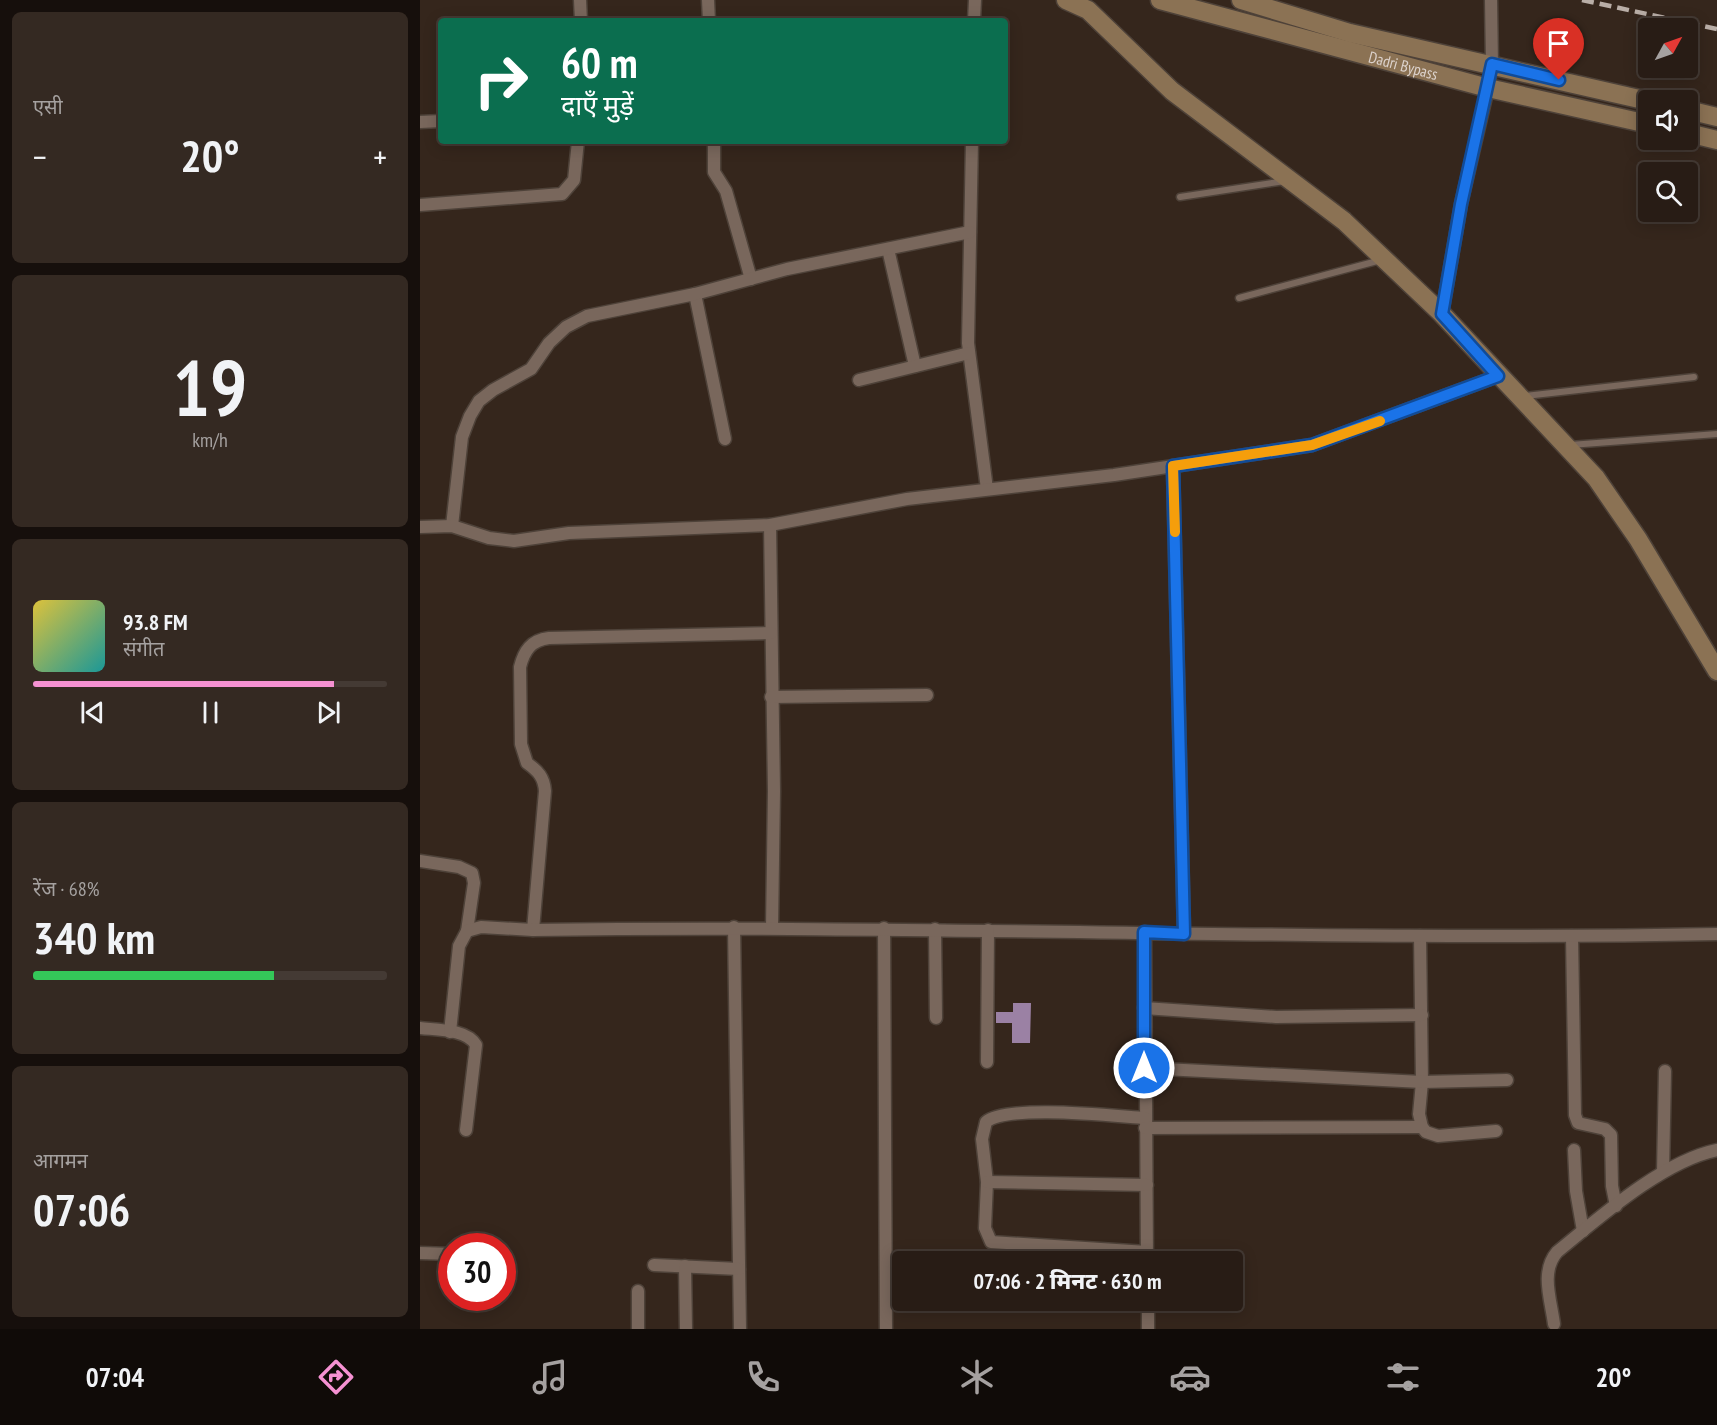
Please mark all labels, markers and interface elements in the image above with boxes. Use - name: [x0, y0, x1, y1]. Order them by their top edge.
- pin: [1533, 18, 1584, 80]
- north arrow: [1638, 18, 1698, 78]
- map controls: [1638, 18, 1698, 222]
- icon: arrive: [1542, 27, 1575, 60]
- text: 60 m: [561, 35, 638, 90]
- icon: right: [462, 42, 540, 120]
- street label: Dadri Bypass: [1367, 46, 1440, 84]
- text: दाएँ मुड़ें: [561, 88, 634, 122]
- button: sound: [1638, 90, 1698, 150]
- text: एसी: [33, 94, 63, 120]
- text: 20°: [180, 126, 240, 184]
- text: −: [33, 135, 47, 178]
- text: +: [373, 135, 387, 178]
- button: search: [1638, 162, 1698, 222]
- text: 19: [173, 337, 247, 438]
- text: km/h: [192, 427, 228, 453]
- text: 93.8 FM: [123, 608, 188, 636]
- text: संगीत: [123, 636, 164, 662]
- icon: previous: [76, 696, 109, 729]
- icon: pause: [194, 696, 227, 729]
- icon: next: [312, 696, 345, 729]
- text: रेंज · 68%: [33, 876, 100, 902]
- text: 340 km: [33, 908, 155, 966]
- position arrow: [1112, 1036, 1176, 1100]
- text: आगमन: [33, 1148, 88, 1174]
- text: 07:06: [33, 1180, 130, 1238]
- speed limit sign: 30: [438, 1233, 516, 1311]
- text: 07:06 · 2 मिनट · 630 m: [974, 1267, 1162, 1295]
- icon: directions: [315, 1356, 357, 1398]
- icon: music: [529, 1356, 571, 1398]
- icon: phone: [742, 1356, 784, 1398]
- icon: climate: [956, 1356, 998, 1398]
- icon: car: [1169, 1356, 1211, 1398]
- icon: filters: [1382, 1356, 1424, 1398]
- text: 07:04: [86, 1360, 144, 1394]
- text: 20°: [1596, 1360, 1631, 1394]

